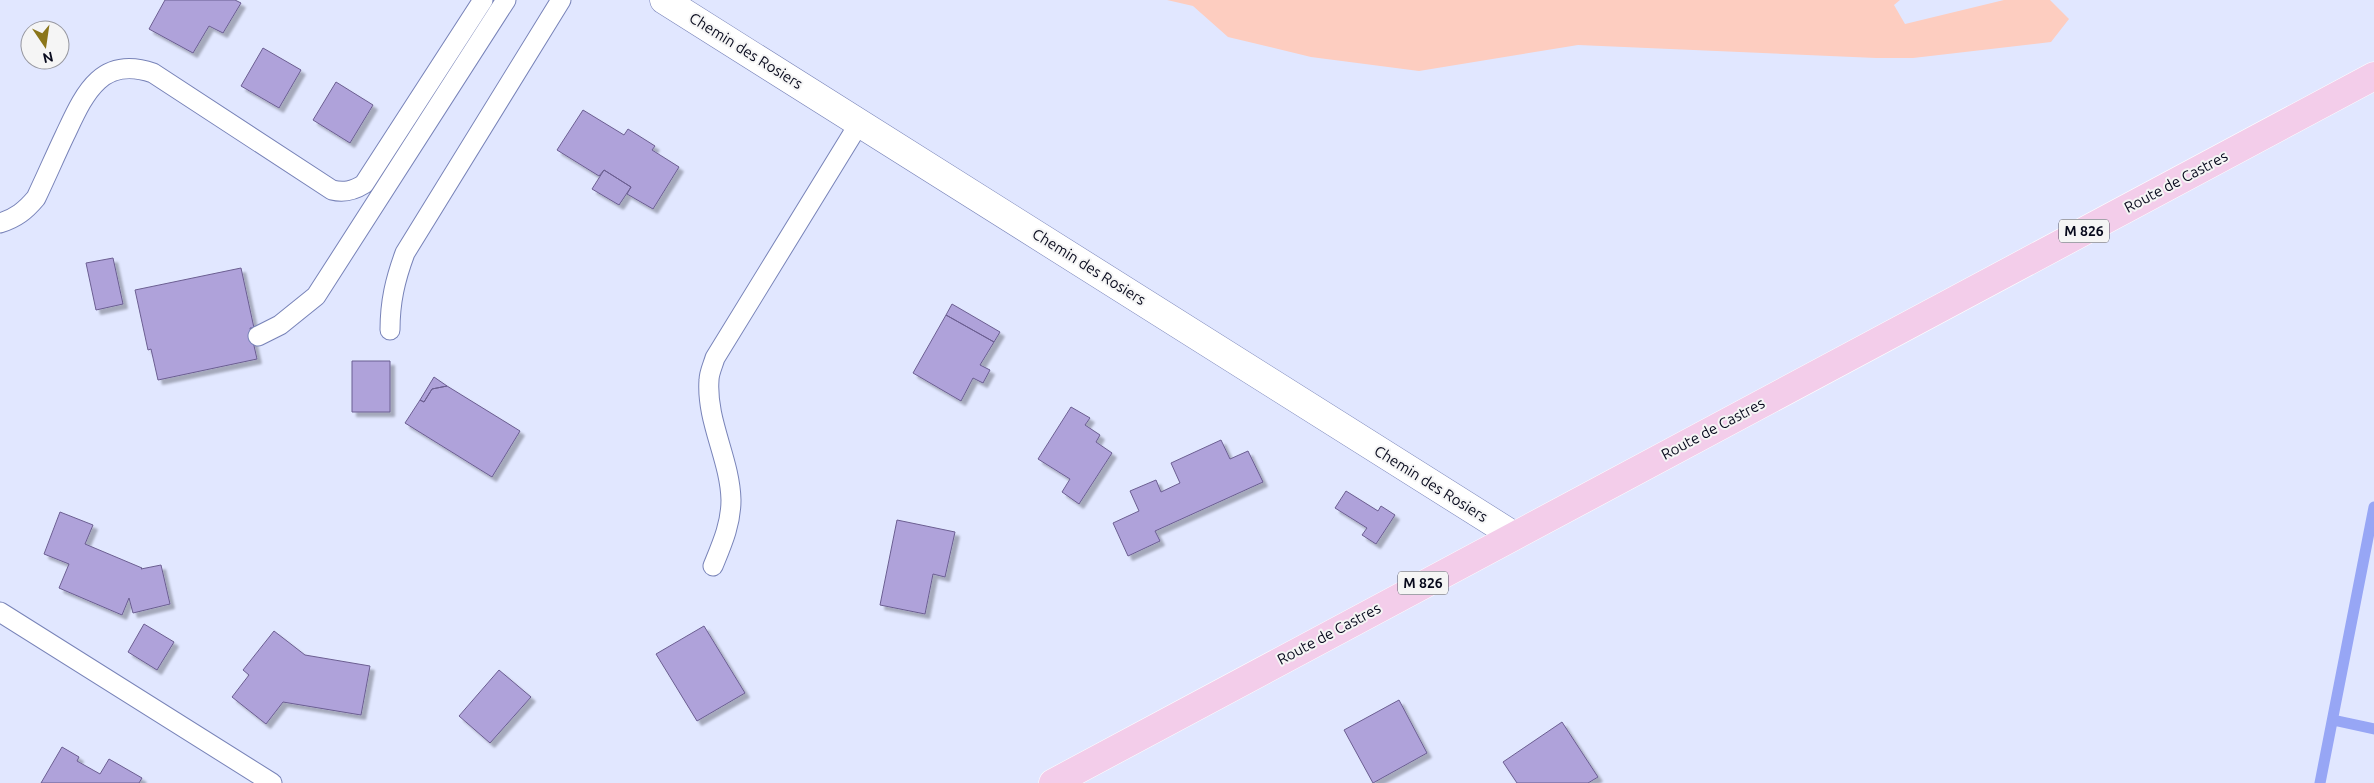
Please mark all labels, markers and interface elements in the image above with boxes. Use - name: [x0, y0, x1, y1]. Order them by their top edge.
- street label: Chemin des Rosiers: [686, 9, 806, 92]
- north arrow: [20, 20, 70, 70]
- text: N: [41, 49, 55, 67]
- street label: Route de Castres: [2121, 147, 2230, 216]
- road number: M 826: [2059, 220, 2109, 242]
- street label: Chemin des Rosiers: [1029, 225, 1149, 308]
- street label: Route de Castres: [1658, 394, 1767, 463]
- street label: Chemin des Rosiers: [1371, 442, 1491, 525]
- road number: M 826: [1398, 572, 1448, 594]
- street label: Route de Castres: [1274, 599, 1383, 668]

